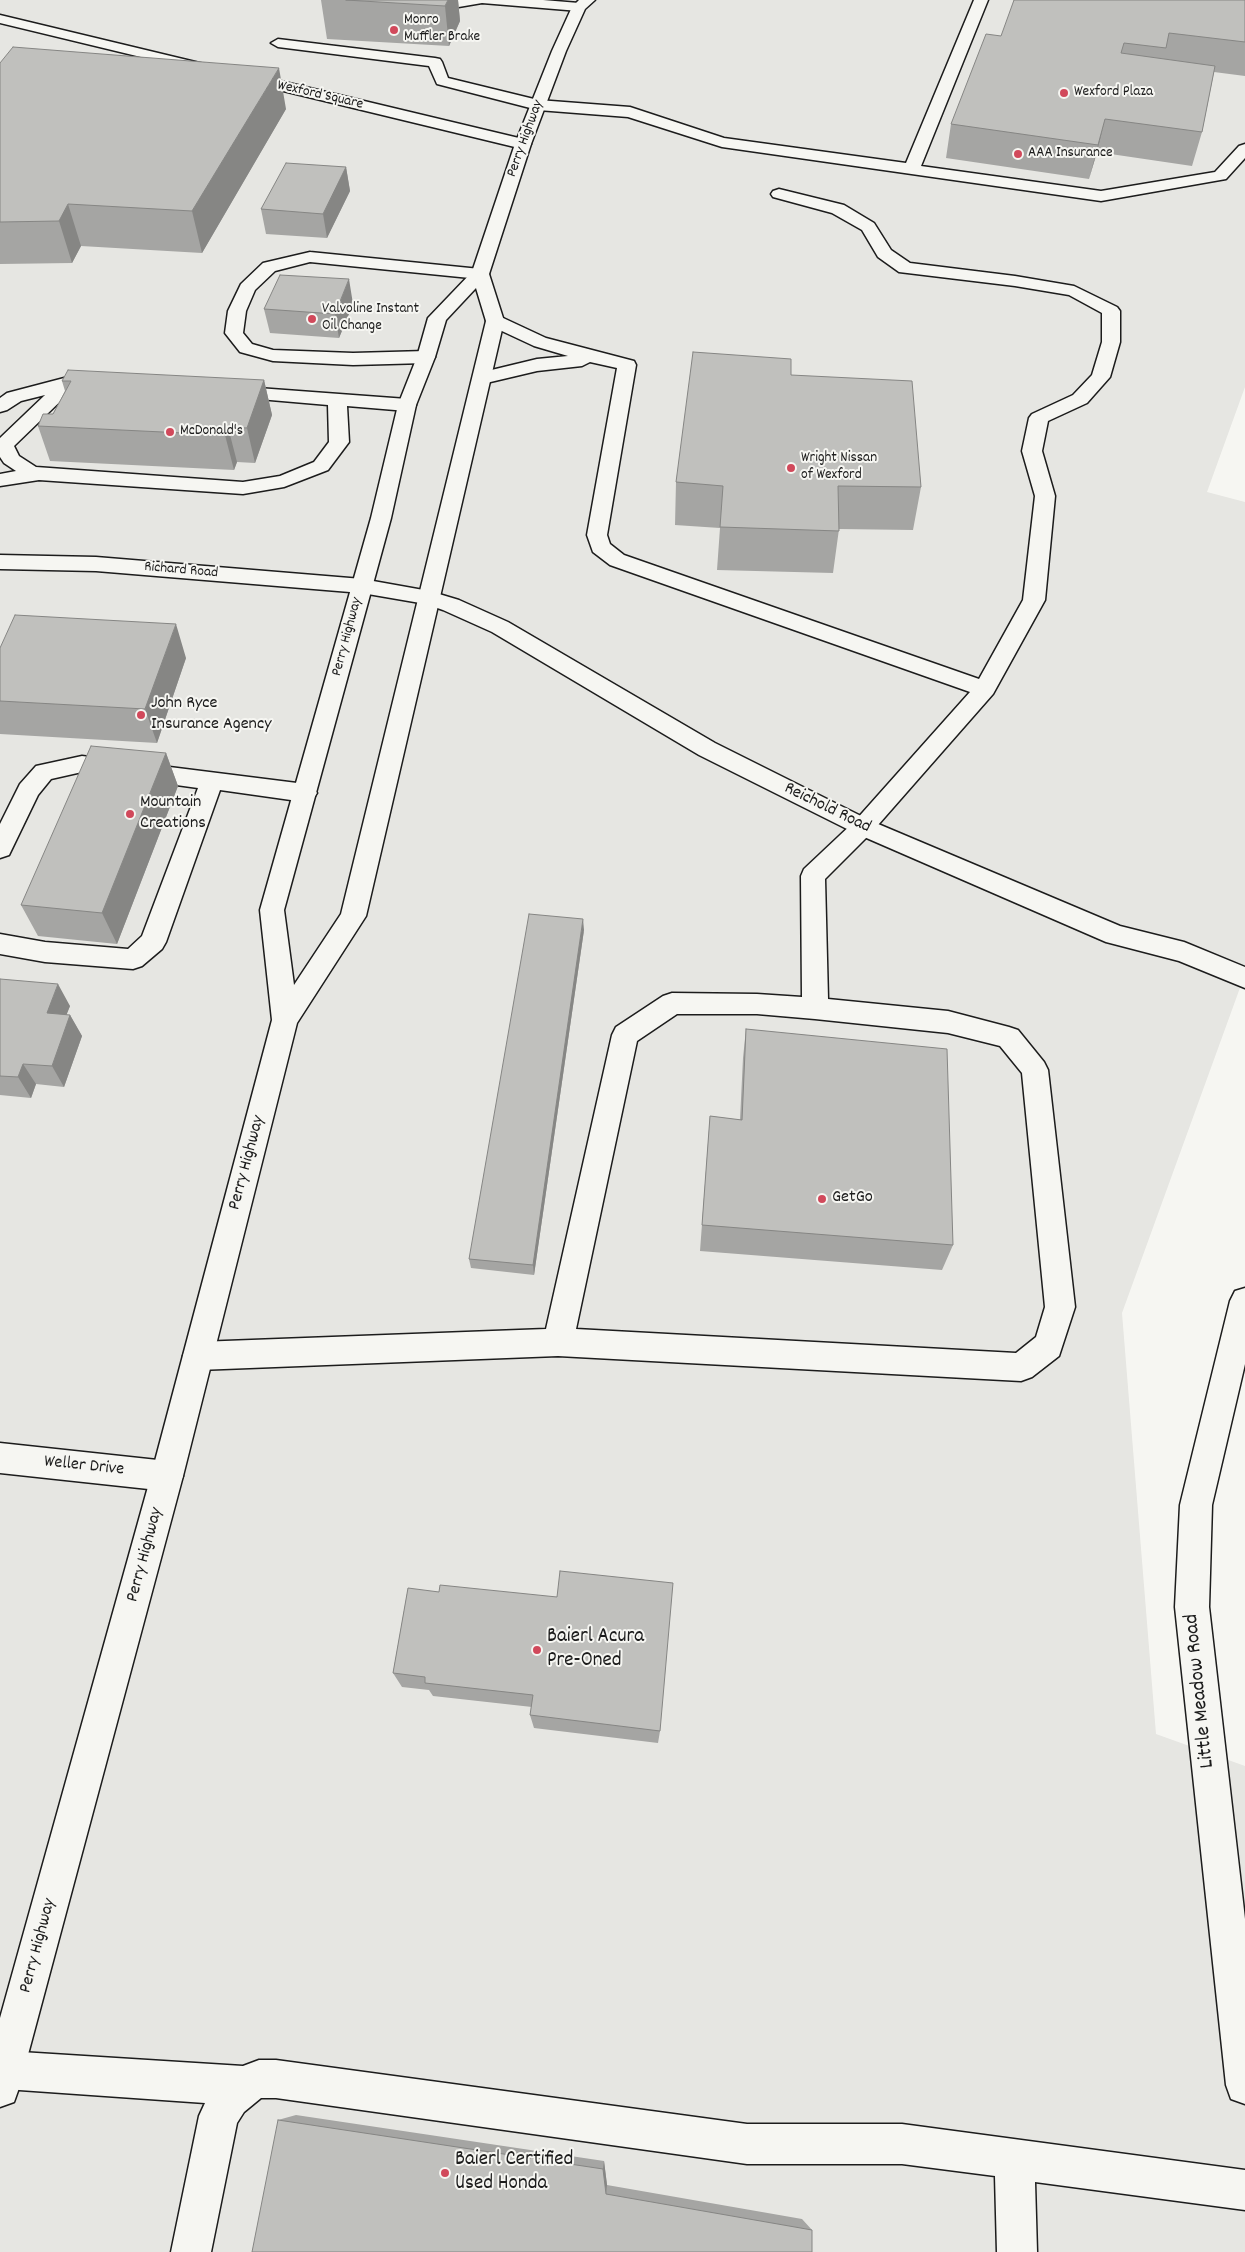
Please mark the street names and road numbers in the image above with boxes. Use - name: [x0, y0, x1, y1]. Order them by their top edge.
- street label: Wexford Square: [275, 77, 365, 115]
- street label: Perry Highway: [504, 98, 548, 180]
- street label: Richard Road: [143, 559, 219, 583]
- street label: Perry Highway: [329, 596, 367, 678]
- street label: Reichold Road: [780, 779, 874, 839]
- street label: Perry Highway: [225, 1113, 271, 1213]
- street label: Weller Drive: [43, 1452, 125, 1482]
- street label: Perry Highway: [123, 1505, 169, 1605]
- street label: Little Meadow Road: [1180, 1613, 1222, 1769]
- street label: Perry Highway: [16, 1896, 62, 1996]

